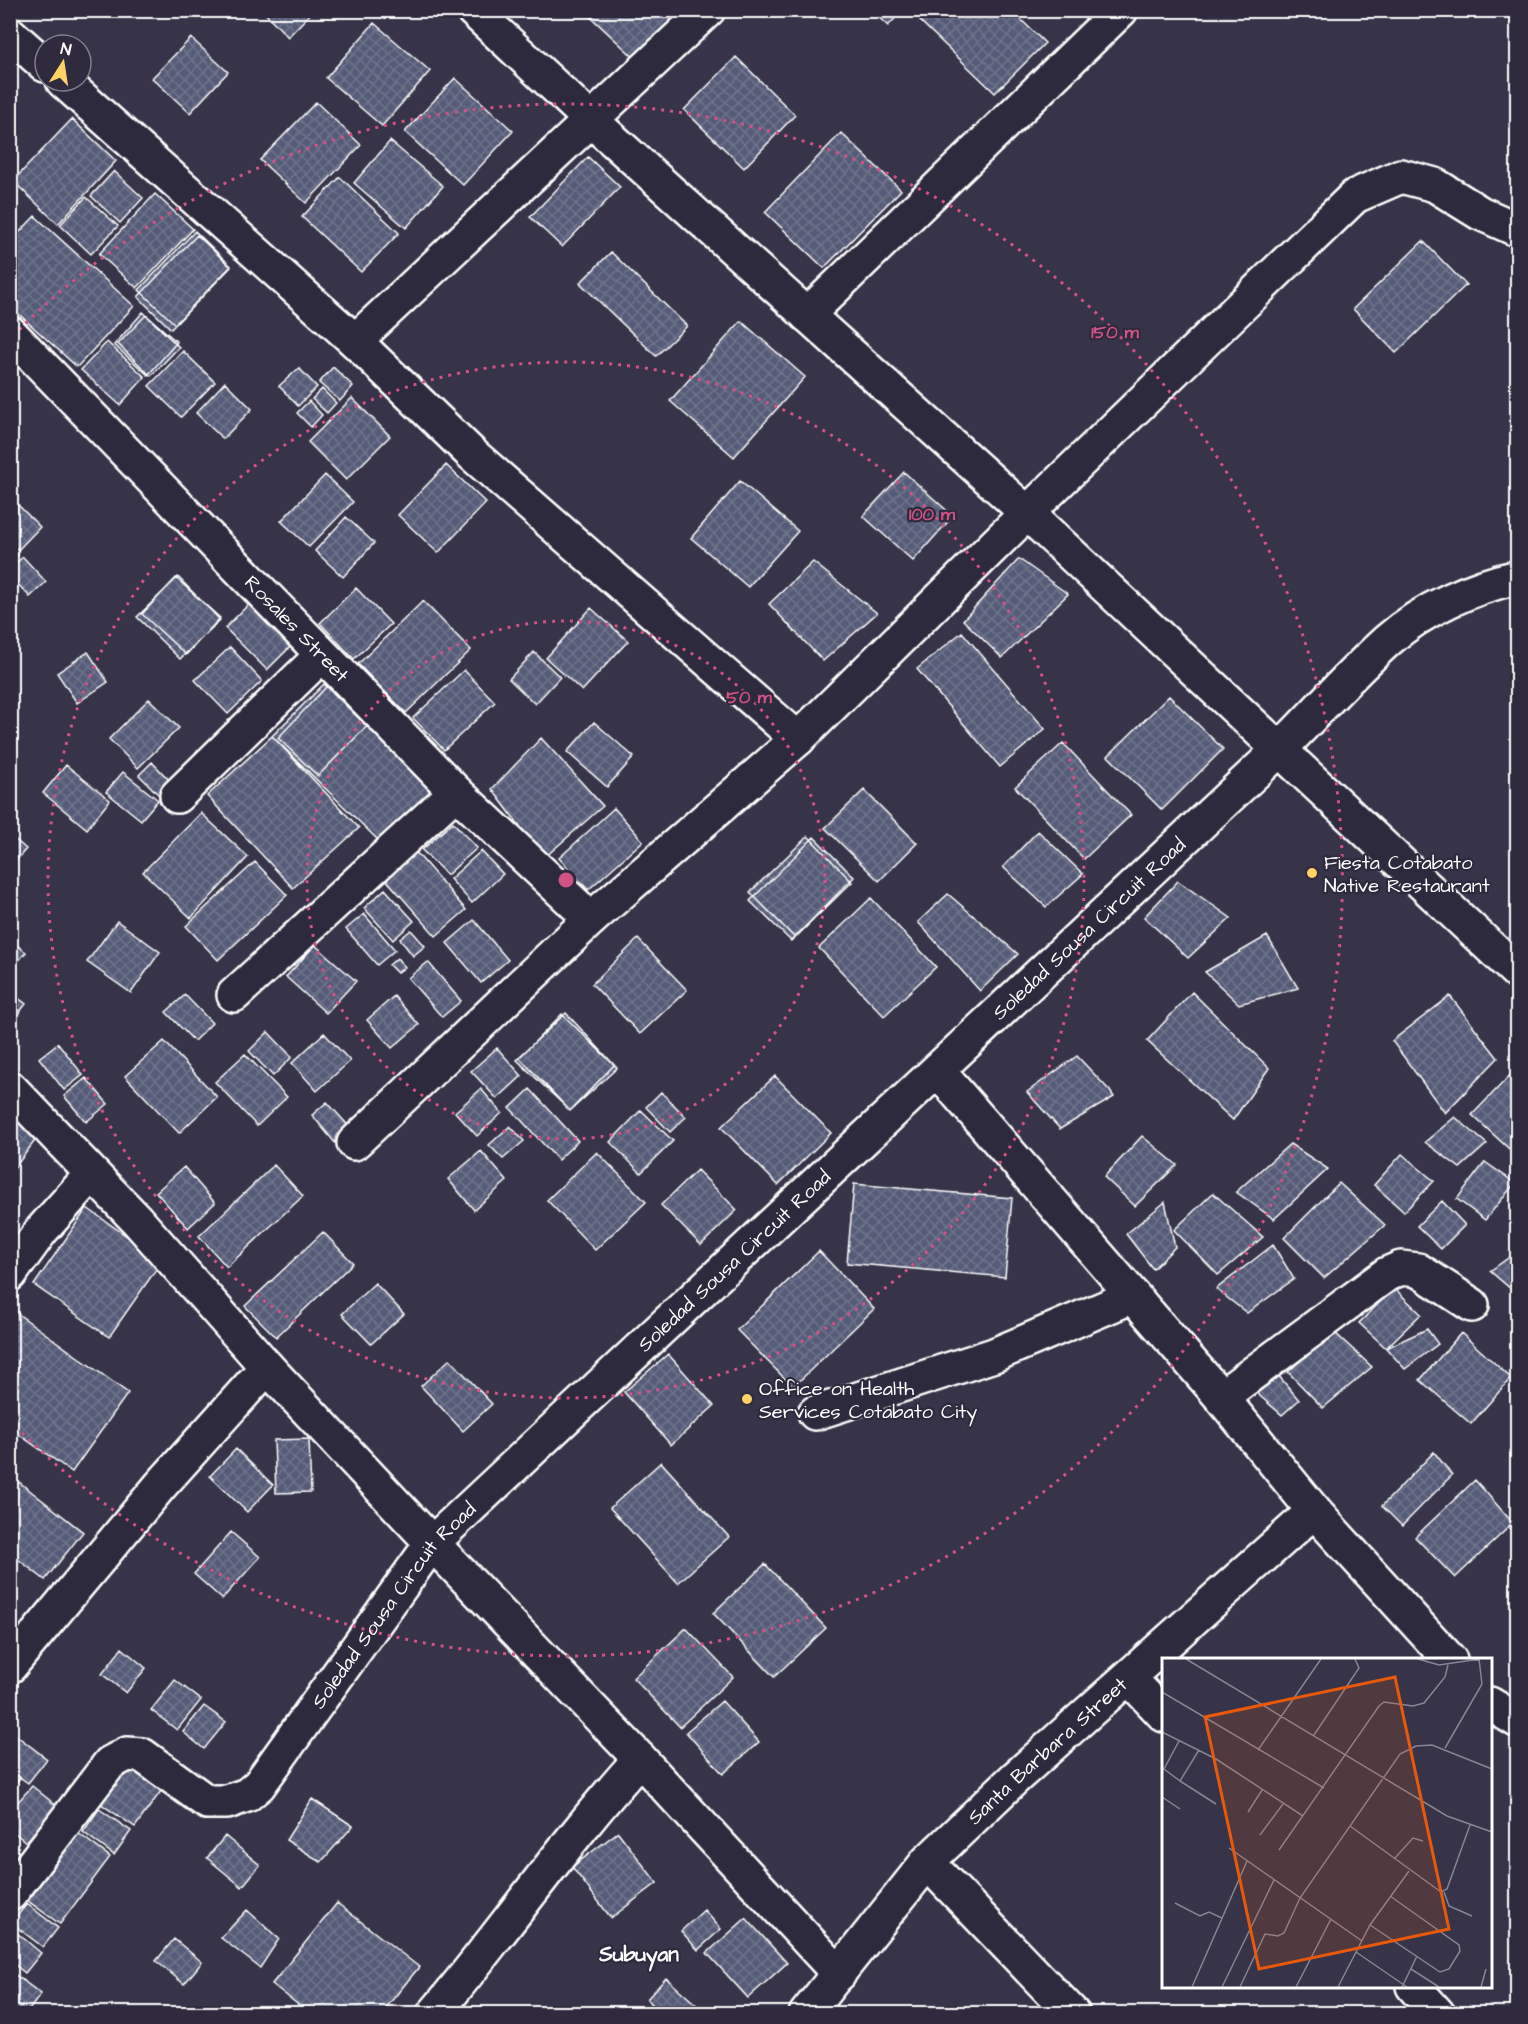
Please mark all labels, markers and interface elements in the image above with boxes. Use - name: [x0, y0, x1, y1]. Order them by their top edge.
- north arrow: [33, 33, 93, 93]
- text: N: [59, 38, 73, 61]
- text: 150 m: [1091, 320, 1140, 345]
- text: 100 m: [909, 502, 956, 527]
- street label: Rosales Street: [238, 569, 355, 689]
- text: 50 m: [726, 685, 773, 710]
- street label: Soledad Sousa Circuit Road: [986, 832, 1192, 1027]
- place label: Fiesta Cotabato Native Restaurant: [1324, 849, 1490, 900]
- marker: Fiesta Cotabato Native Restaurant: [1305, 866, 1319, 880]
- centre of rings: [556, 870, 576, 890]
- street label: Soledad Sousa Circuit Road: [632, 1164, 837, 1359]
- place label: Office on Health Services Cotabato City: [759, 1375, 977, 1427]
- marker: Office on Health Services Cotabato City: [740, 1392, 754, 1406]
- street label: Soledad Sousa Circuit Road: [305, 1496, 483, 1715]
- inset map: [1162, 1658, 1492, 1988]
- street label: Santa Barbara Street: [962, 1671, 1134, 1831]
- district label: Subuyan: [598, 1940, 679, 1972]

